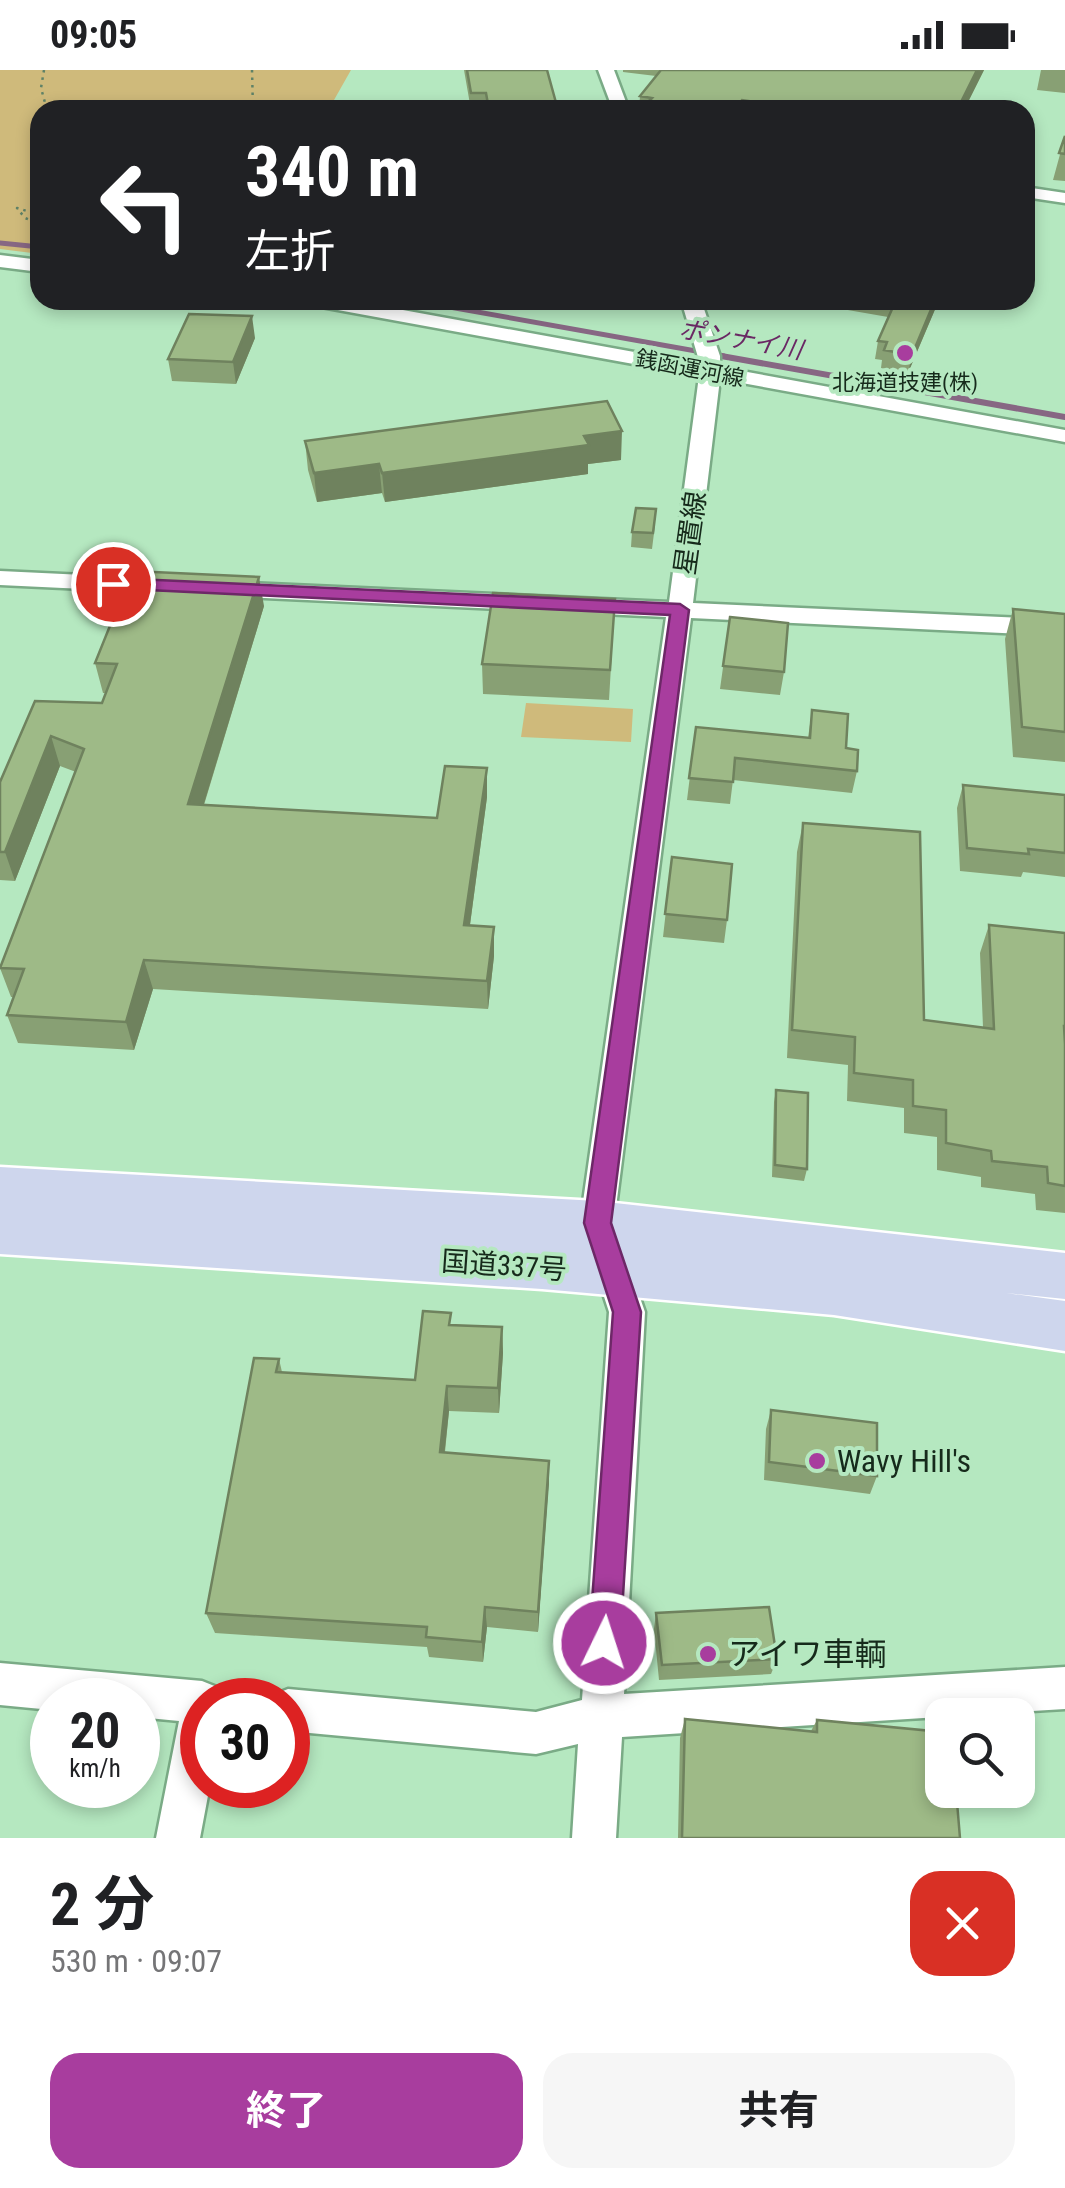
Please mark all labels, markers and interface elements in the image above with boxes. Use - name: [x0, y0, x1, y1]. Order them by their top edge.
- text: 09:05: [50, 13, 137, 57]
- text: 340 m: [245, 131, 419, 213]
- icon: left: [80, 140, 210, 270]
- text: 左折: [245, 225, 335, 278]
- water label: ポンナイ川: [677, 314, 808, 365]
- marker: 北海道技建(株): [894, 342, 916, 364]
- street label: 銭函運河線: [634, 346, 746, 391]
- place label: 北海道技建(株): [832, 370, 978, 396]
- street label: 星置線: [668, 489, 713, 577]
- pin: [71, 542, 156, 627]
- icon: arrive: [86, 557, 141, 612]
- street label: 国道337号: [440, 1245, 568, 1286]
- place label: Wavy Hill's: [837, 1442, 971, 1480]
- marker: Wavy Hill's: [806, 1450, 828, 1472]
- position arrow: [552, 1591, 656, 1695]
- place label: アイワ車輌: [728, 1635, 886, 1673]
- marker: アイワ車輌: [697, 1643, 719, 1665]
- speed limit sign: 30: [180, 1678, 310, 1808]
- map controls: [925, 1698, 1035, 1808]
- button: search: [925, 1698, 1035, 1808]
- text: 20: [70, 1702, 120, 1760]
- text: km/h: [69, 1754, 121, 1783]
- text: 2 分: [50, 1869, 154, 1940]
- button: close: [910, 1871, 1015, 1976]
- text: 530 m · 09:07: [50, 1942, 222, 1980]
- button: 終了: [50, 2053, 523, 2168]
- button: 共有: [543, 2053, 1015, 2168]

